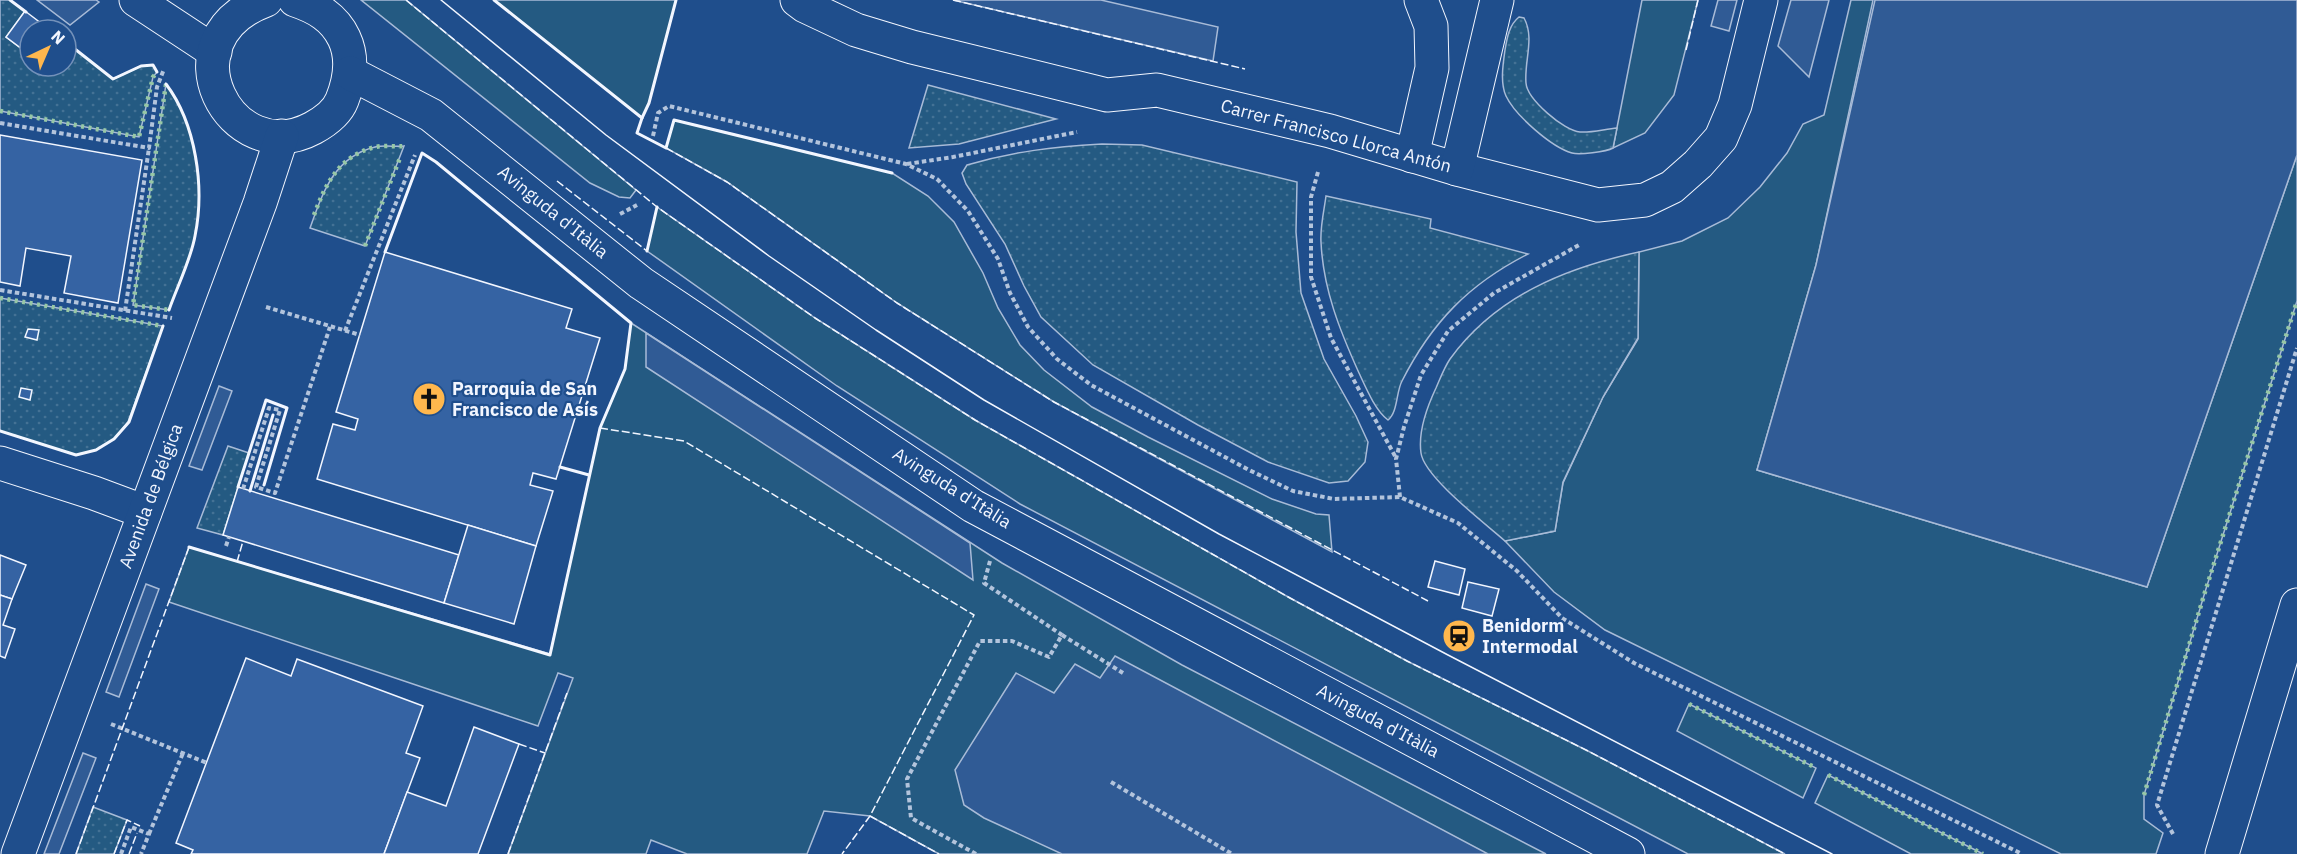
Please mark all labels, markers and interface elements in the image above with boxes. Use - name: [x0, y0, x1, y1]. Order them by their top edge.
- north arrow: [18, 18, 78, 78]
- text: N: [47, 26, 70, 48]
- street label: Carrer Francisco Llorca Antón: [1218, 94, 1454, 177]
- street label: Avinguda d'Itàlia: [493, 160, 614, 263]
- place label: Parroquia de San Francisco de Asís: [452, 377, 598, 421]
- church icon: Parroquia de San Francisco de Asís: [411, 381, 447, 417]
- street label: Avenida de Bélgica: [114, 420, 188, 571]
- street label: Avinguda d'Itàlia: [889, 442, 1016, 533]
- place label: Benidorm Intermodal: [1482, 614, 1578, 658]
- station icon: Benidorm Intermodal: [1441, 618, 1477, 654]
- street label: Avinguda d'Itàlia: [1313, 679, 1444, 763]

